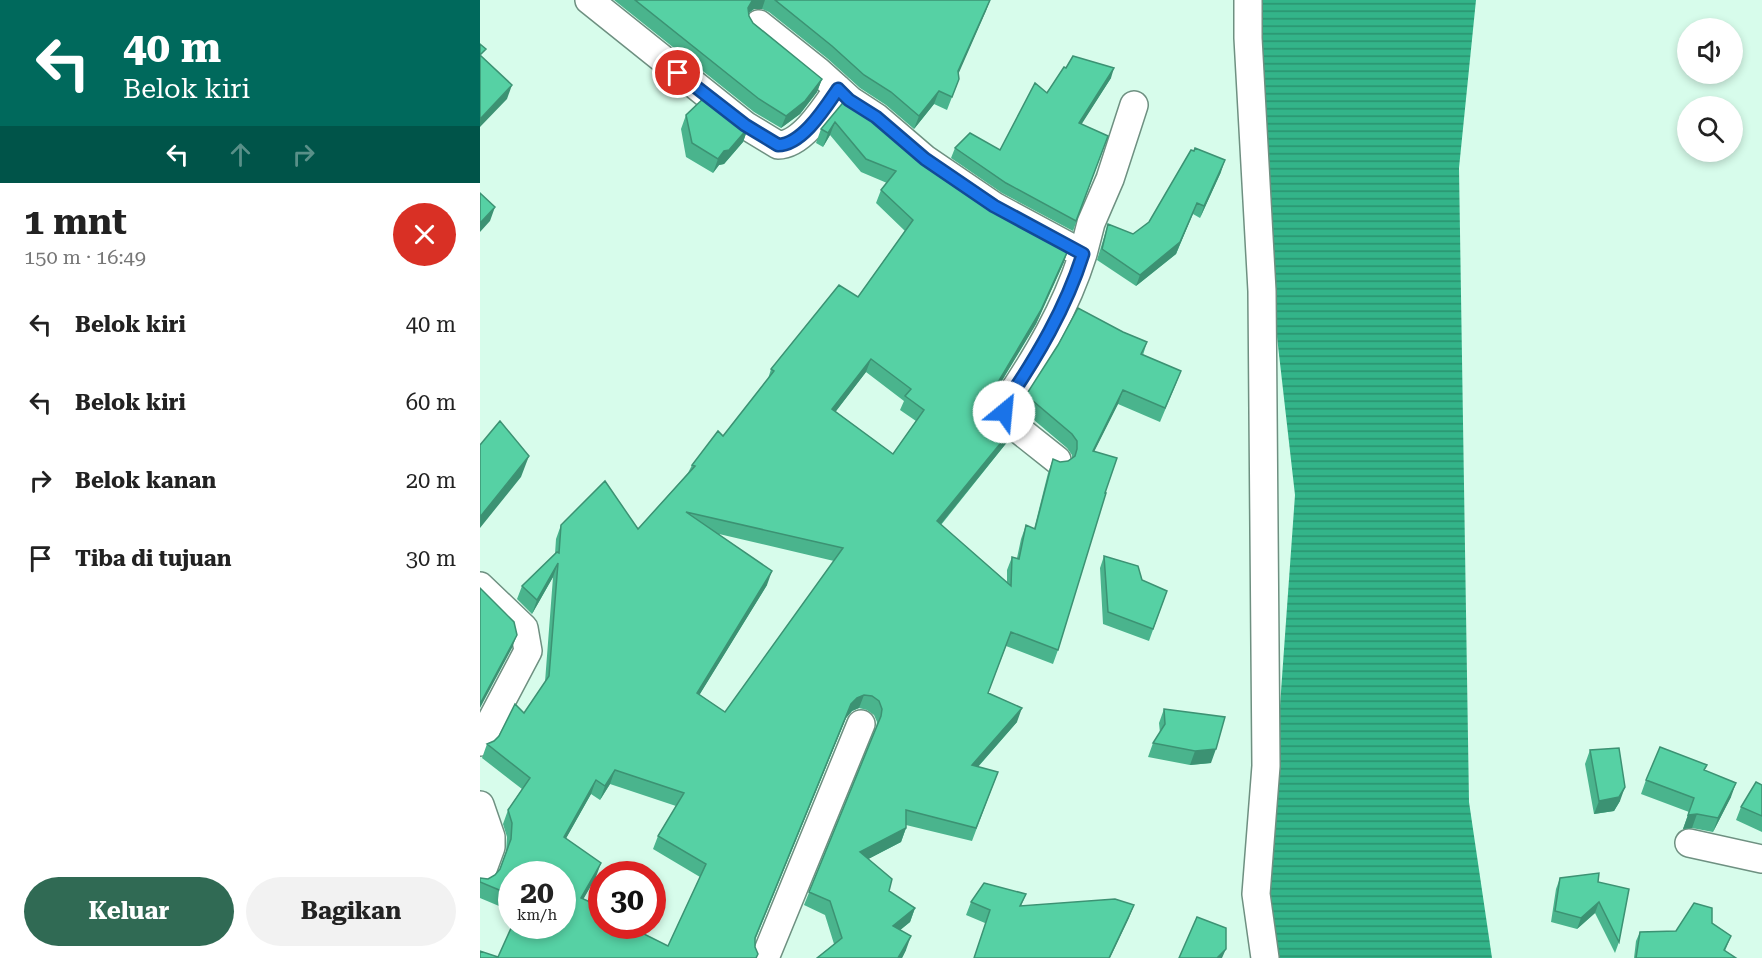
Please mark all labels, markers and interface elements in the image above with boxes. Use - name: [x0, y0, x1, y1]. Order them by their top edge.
- map controls: [1677, 18, 1743, 162]
- button: sound: [1677, 18, 1743, 84]
- text: 40 m: [123, 23, 221, 72]
- icon: left: [24, 24, 102, 102]
- pin: [652, 47, 703, 98]
- icon: arrive: [661, 56, 694, 89]
- text: Belok kiri: [123, 73, 250, 105]
- button: search: [1677, 96, 1743, 162]
- icon: left: [161, 138, 194, 171]
- icon: ahead: [224, 138, 257, 171]
- icon: right: [287, 138, 320, 171]
- text: 1 mnt: [24, 201, 127, 243]
- button: close: [393, 203, 456, 266]
- text: 150 m · 16:49: [24, 245, 146, 269]
- icon: left: [24, 308, 57, 341]
- text: Belok kiri: [75, 312, 186, 337]
- text: 40 m: [406, 312, 456, 337]
- position arrow: [972, 380, 1036, 444]
- icon: left: [24, 386, 57, 419]
- text: Belok kiri: [75, 390, 186, 415]
- text: 60 m: [406, 390, 456, 415]
- icon: right: [24, 464, 57, 497]
- text: Belok kanan: [75, 468, 216, 493]
- text: 20 m: [406, 468, 456, 493]
- icon: arrive: [24, 542, 57, 575]
- text: Tiba di tujuan: [75, 546, 231, 571]
- text: 30 m: [406, 546, 456, 571]
- speed limit sign: 30: [588, 861, 666, 939]
- text: 20: [520, 875, 554, 910]
- button: Keluar: [24, 877, 234, 946]
- button: Bagikan: [246, 877, 456, 946]
- text: km/h: [517, 906, 557, 924]

